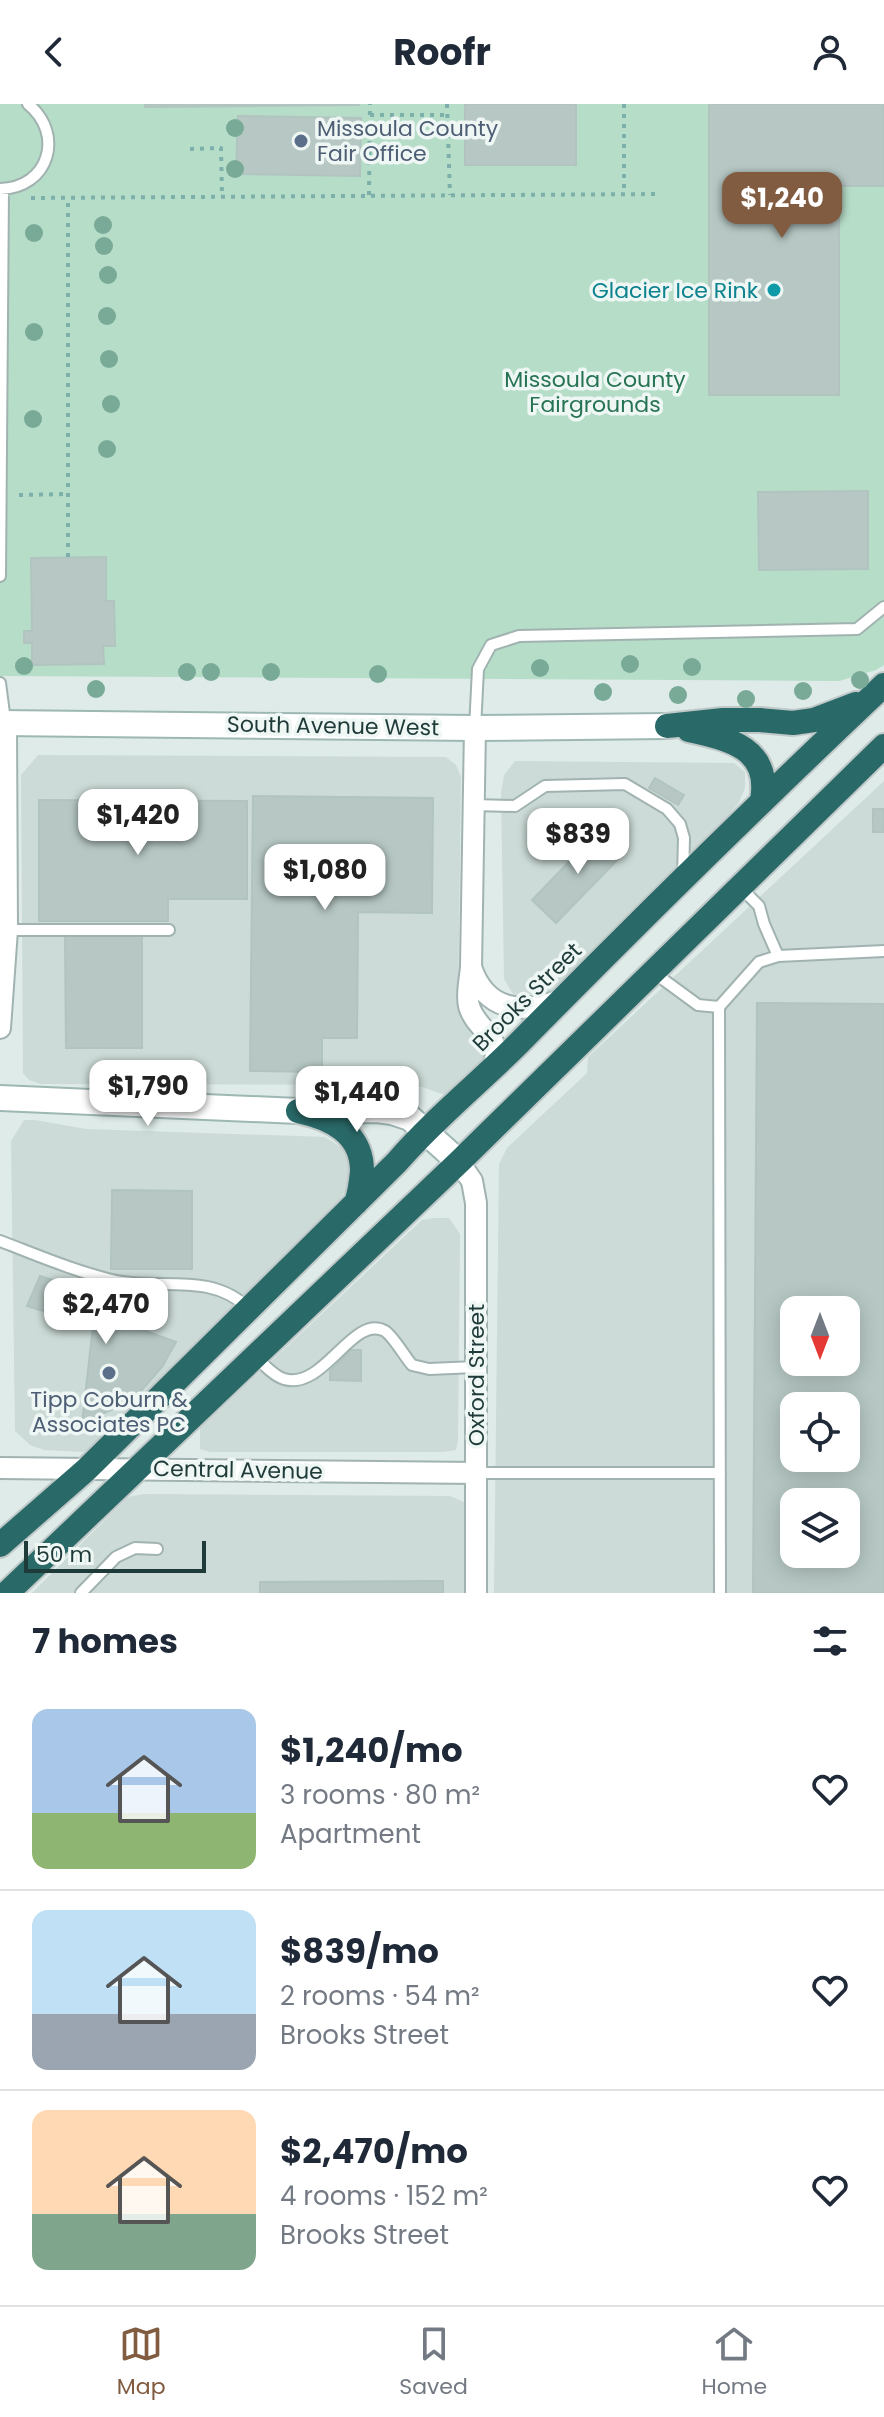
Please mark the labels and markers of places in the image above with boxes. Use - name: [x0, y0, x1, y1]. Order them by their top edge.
- place label: Missoula County Fair Office: [317, 113, 499, 169]
- marker: Missoula County Fair Office: [292, 132, 310, 150]
- pin: $1,240: [717, 172, 847, 240]
- place label: Glacier Ice Rink: [592, 275, 759, 306]
- marker: Glacier Ice Rink: [765, 281, 783, 299]
- pin: $1,420: [73, 789, 203, 857]
- pin: $839: [531, 808, 625, 876]
- pin: $1,080: [260, 844, 390, 912]
- pin: $1,790: [83, 1060, 213, 1128]
- pin: $1,440: [292, 1066, 422, 1134]
- pin: $2,470: [41, 1278, 171, 1346]
- marker: Tipp Coburn & Associates PC: [100, 1364, 118, 1382]
- place label: Tipp Coburn & Associates PC: [30, 1384, 188, 1440]

